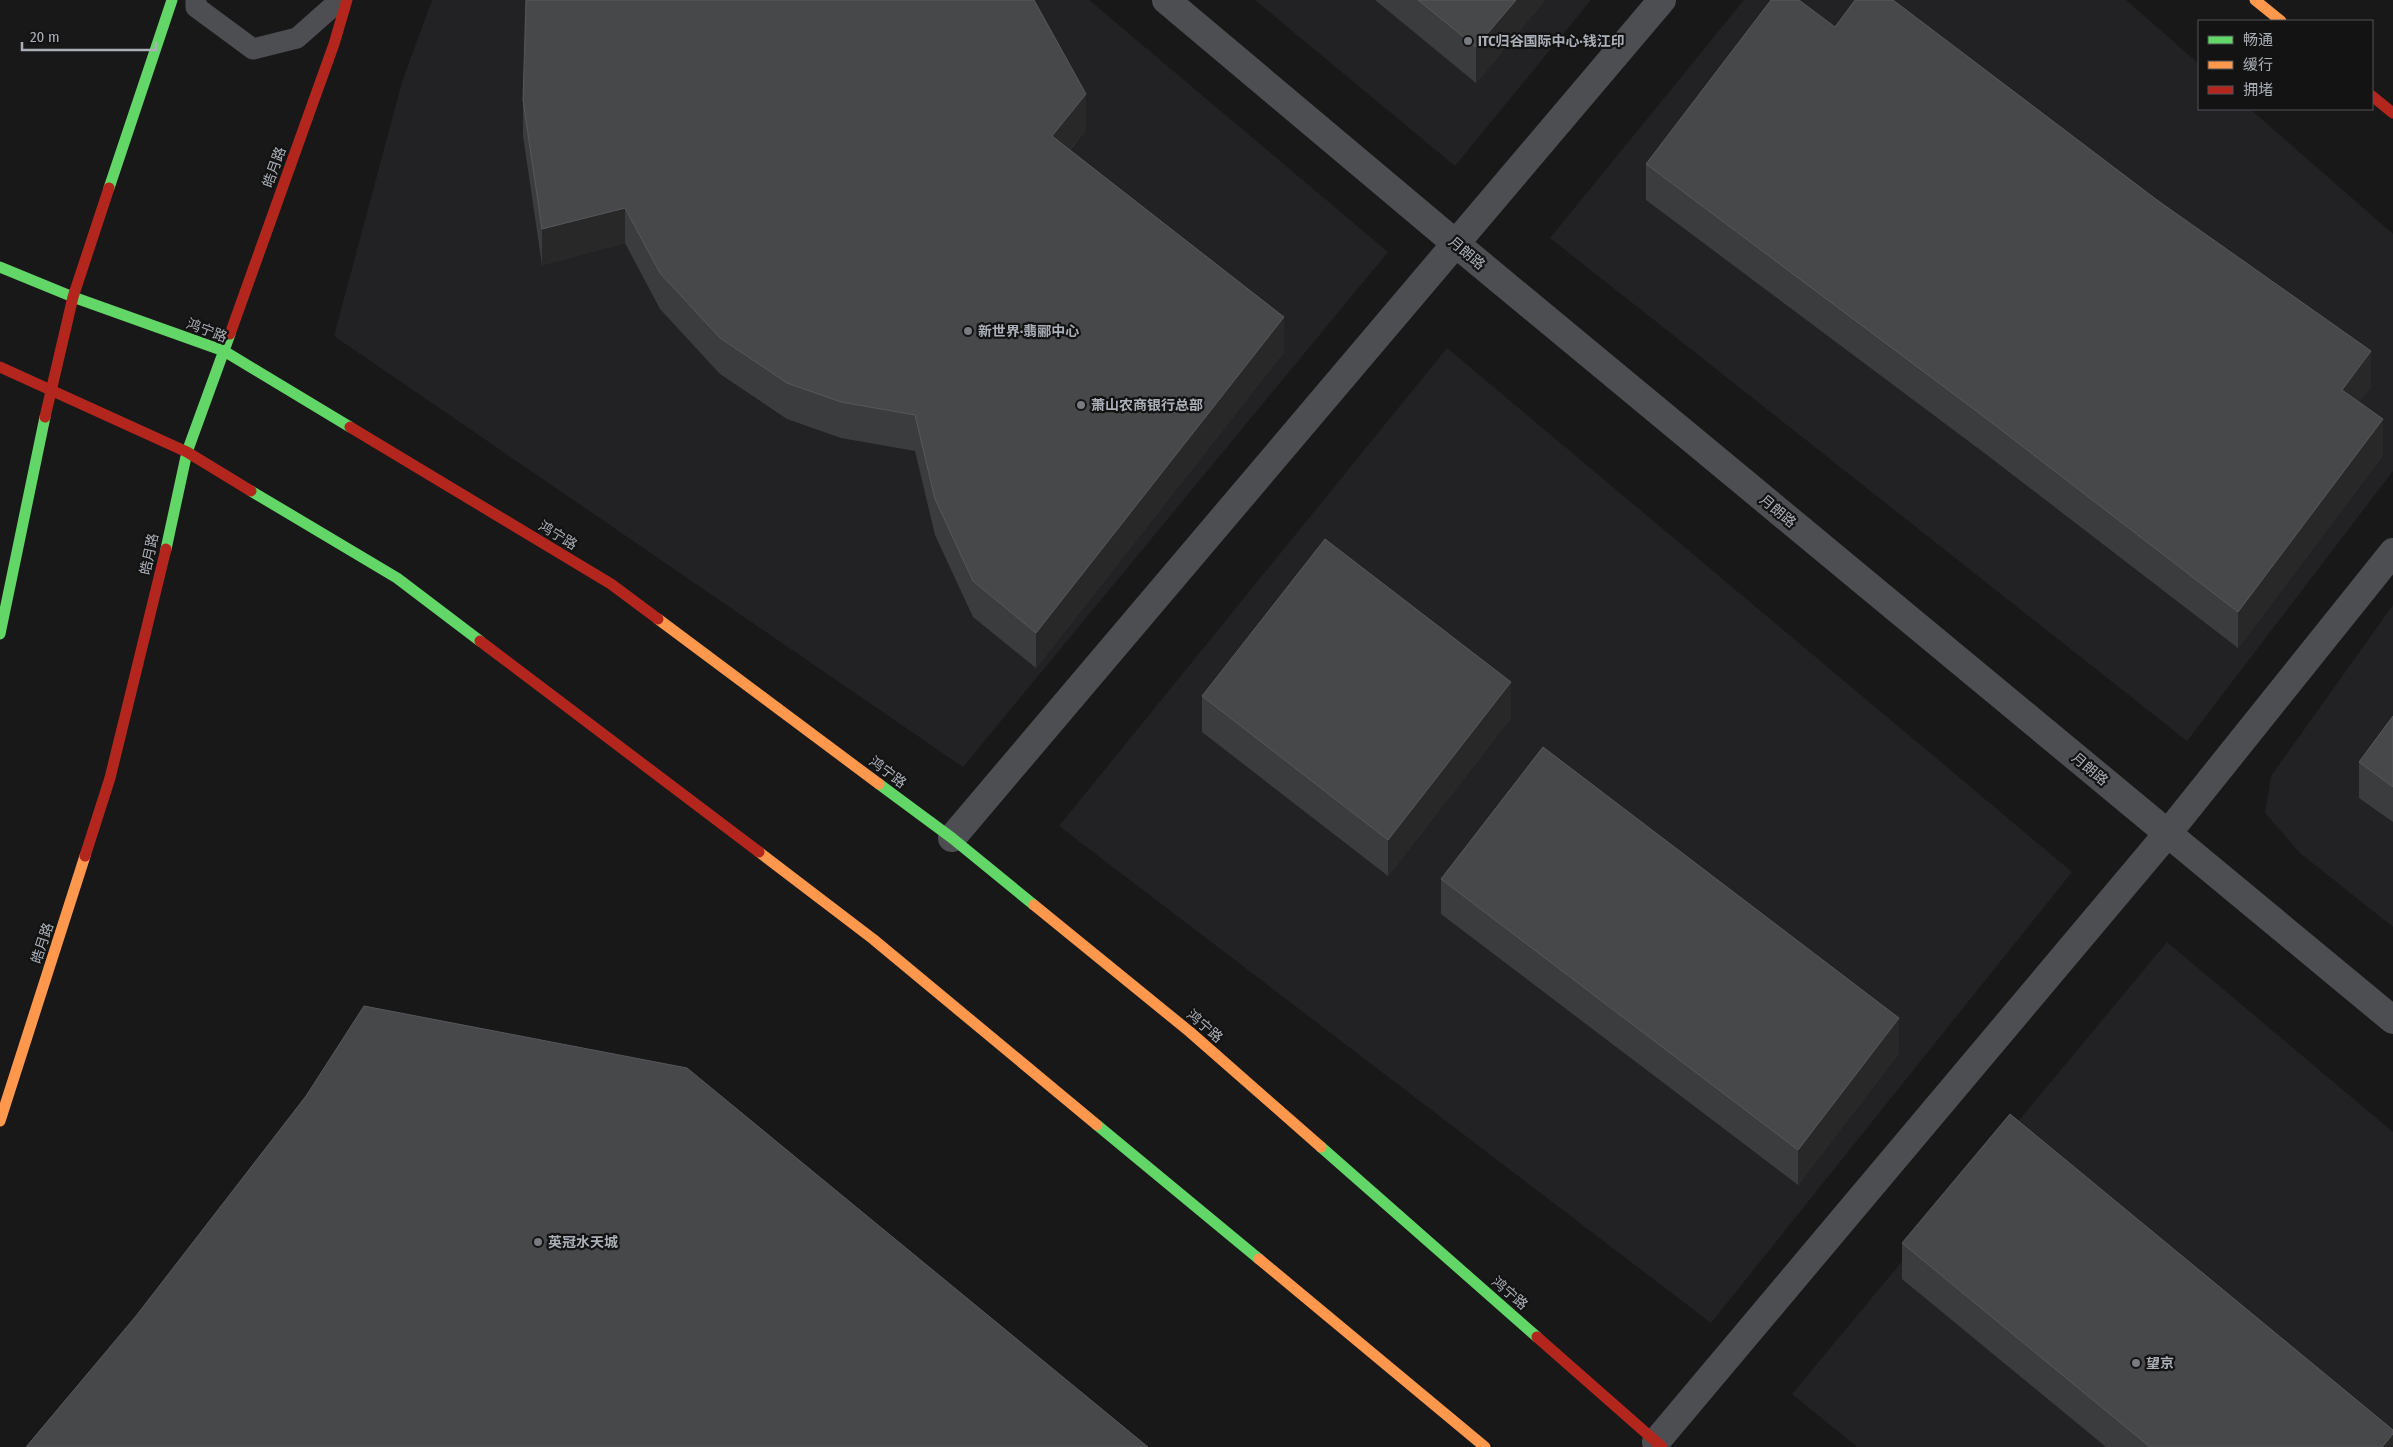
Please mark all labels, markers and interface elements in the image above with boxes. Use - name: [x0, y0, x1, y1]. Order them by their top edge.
- scale bar: [22, 20, 156, 52]
- legend: [2198, 20, 2373, 110]
- text: 20 m: [30, 28, 60, 46]
- text: 畅通: [2243, 31, 2273, 49]
- place label: ITC归谷国际中心·钱江印: [1478, 33, 1625, 50]
- marker: ITC归谷国际中心·钱江印: [1462, 35, 1474, 47]
- text: 缓行: [2243, 56, 2273, 74]
- text: 拥堵: [2243, 81, 2273, 99]
- street label: 皓月路: [259, 145, 290, 190]
- street label: 月朗路: [1445, 233, 1488, 273]
- street label: 鸿宁路: [184, 315, 229, 346]
- place label: 新世界·翡郦中心: [978, 323, 1079, 340]
- marker: 新世界·翡郦中心: [962, 325, 974, 337]
- place label: 萧山农商银行总部: [1091, 397, 1203, 414]
- marker: 萧山农商银行总部: [1075, 399, 1087, 411]
- street label: 月朗路: [1756, 491, 1799, 531]
- street label: 鸿宁路: [535, 517, 580, 554]
- street label: 皓月路: [137, 532, 162, 576]
- street label: 月朗路: [2068, 749, 2111, 789]
- street label: 鸿宁路: [866, 753, 910, 792]
- street label: 皓月路: [28, 921, 57, 966]
- street label: 鸿宁路: [1183, 1006, 1226, 1047]
- place label: 英冠水天城: [548, 1234, 618, 1251]
- marker: 英冠水天城: [532, 1236, 544, 1248]
- street label: 鸿宁路: [1488, 1273, 1531, 1314]
- place label: 望京: [2146, 1355, 2174, 1372]
- marker: 望京: [2130, 1357, 2142, 1369]

